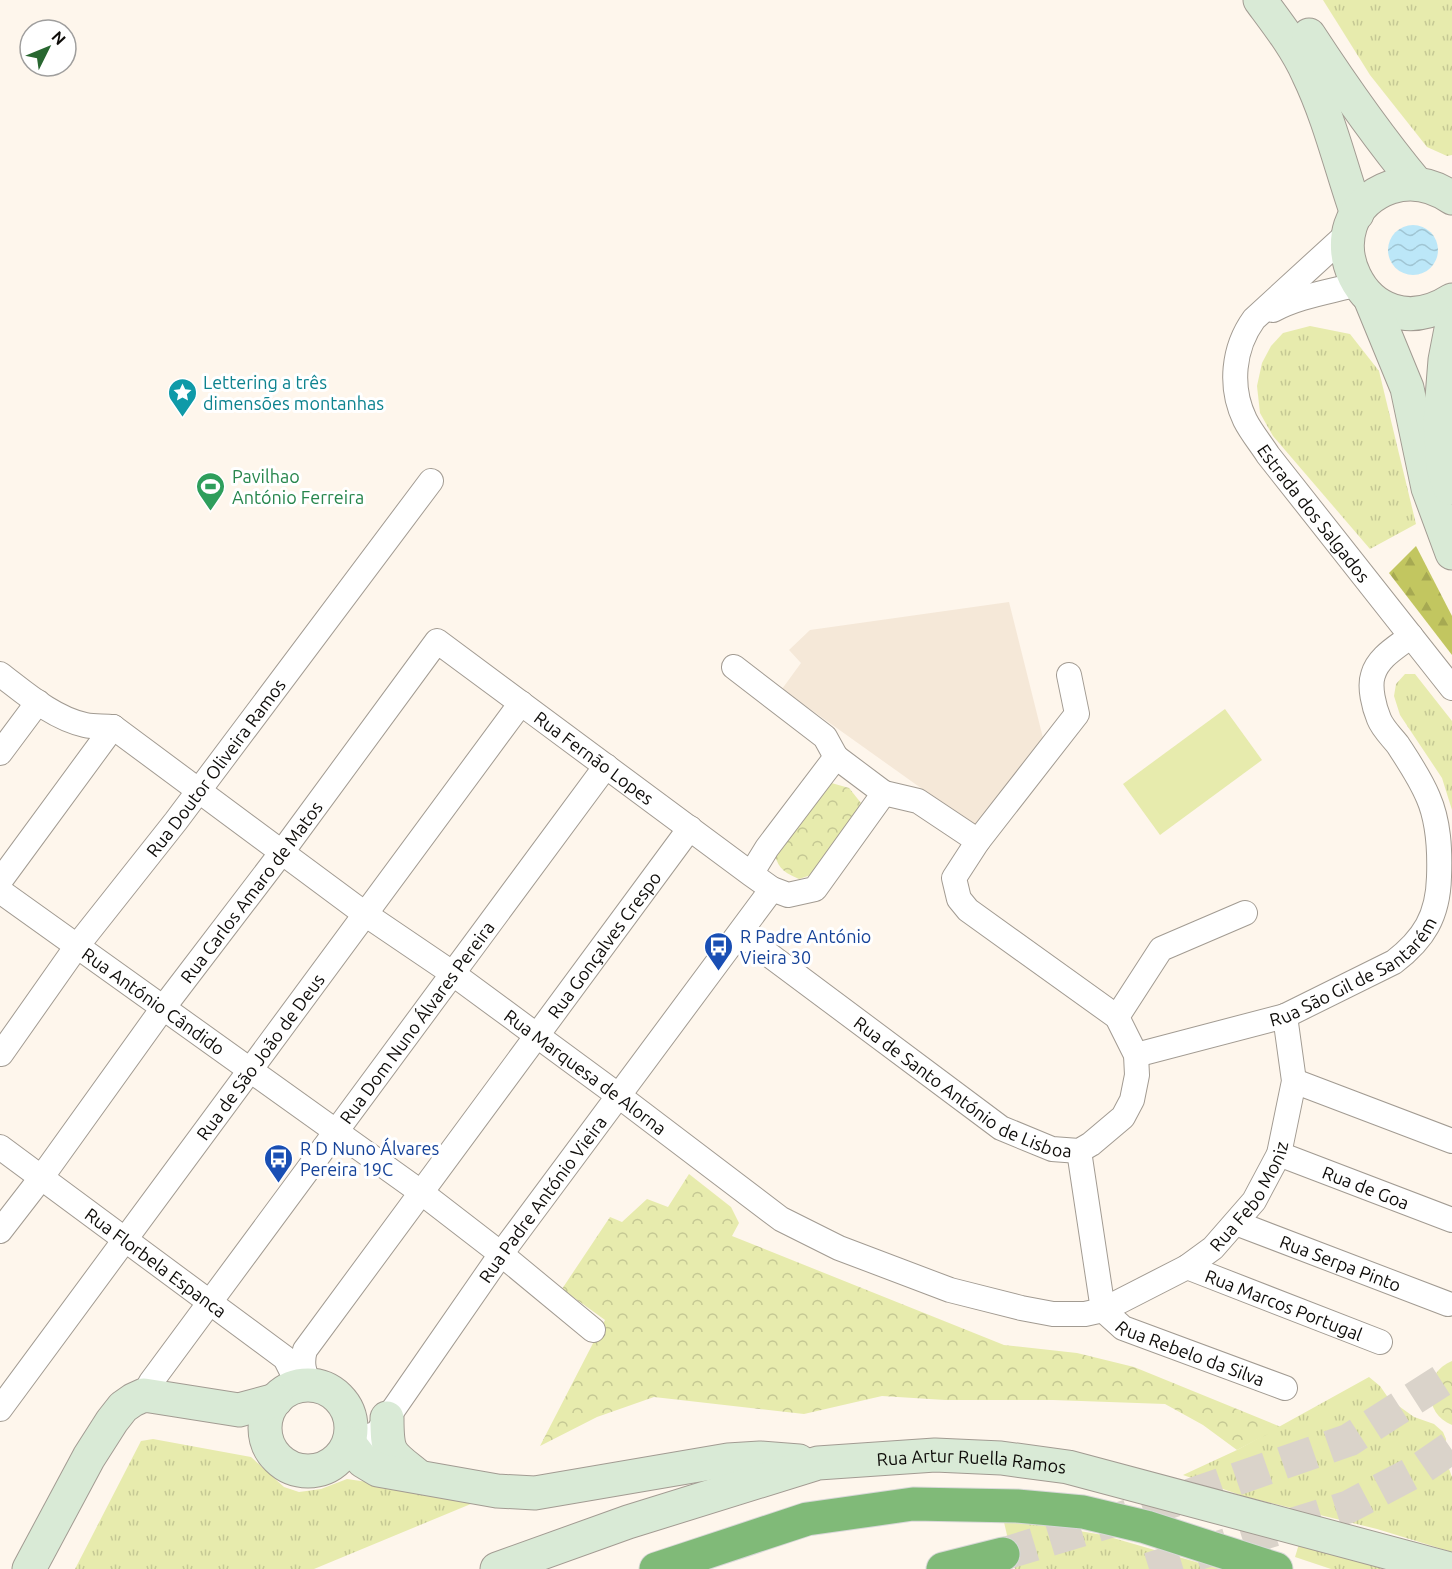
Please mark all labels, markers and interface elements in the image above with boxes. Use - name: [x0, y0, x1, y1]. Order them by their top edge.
- north arrow: [18, 18, 78, 78]
- text: N: [48, 27, 70, 48]
- place label: Lettering a três dimensões montanhas: [203, 372, 384, 413]
- place icon: Lettering a três dimensões montanhas: [166, 376, 198, 418]
- street label: Estrada dos Salgados: [1254, 440, 1374, 586]
- place label: Pavilhao António Ferreira: [232, 466, 364, 507]
- sports icon: Pavilhao António Ferreira: [195, 470, 227, 512]
- street label: Rua Doutor Oliveira Ramos: [142, 675, 289, 860]
- street label: Rua Fernão Lopes: [531, 707, 658, 808]
- street label: Rua Carlos Amaro de Matos: [176, 797, 326, 986]
- street label: Rua Gonçalves Crespo: [543, 867, 665, 1022]
- street label: Rua São Gil de Santarém: [1267, 913, 1440, 1030]
- street label: Rua Dom Nuno Álvares Pereira: [335, 917, 498, 1127]
- place label: R Padre António Vieira 30: [740, 926, 871, 967]
- bus stop icon: R Padre António Vieira 30: [703, 930, 735, 972]
- street label: Rua António Cândido: [79, 943, 229, 1059]
- street label: Rua de São João de Deus: [192, 969, 328, 1144]
- street label: Rua Marquesa de Alorna: [501, 1005, 670, 1138]
- street label: Rua de Santo António de Lisboa: [850, 1012, 1072, 1160]
- street label: Rua Padre António Vieira: [474, 1112, 610, 1286]
- place label: R D Nuno Álvares Pereira 19C: [300, 1137, 439, 1179]
- street label: Rua Febo Moniz: [1205, 1140, 1291, 1255]
- bus stop icon: R D Nuno Álvares Pereira 19C: [263, 1142, 295, 1184]
- street label: Rua de Goa: [1320, 1162, 1412, 1213]
- street label: Rua Florbela Espanca: [81, 1204, 230, 1321]
- street label: Rua Serpa Pinto: [1277, 1231, 1404, 1295]
- street label: Rua Marcos Portugal: [1202, 1265, 1366, 1344]
- street label: Rua Rebelo da Silva: [1112, 1317, 1267, 1390]
- street label: Rua Artur Ruella Ramos: [876, 1445, 1068, 1477]

